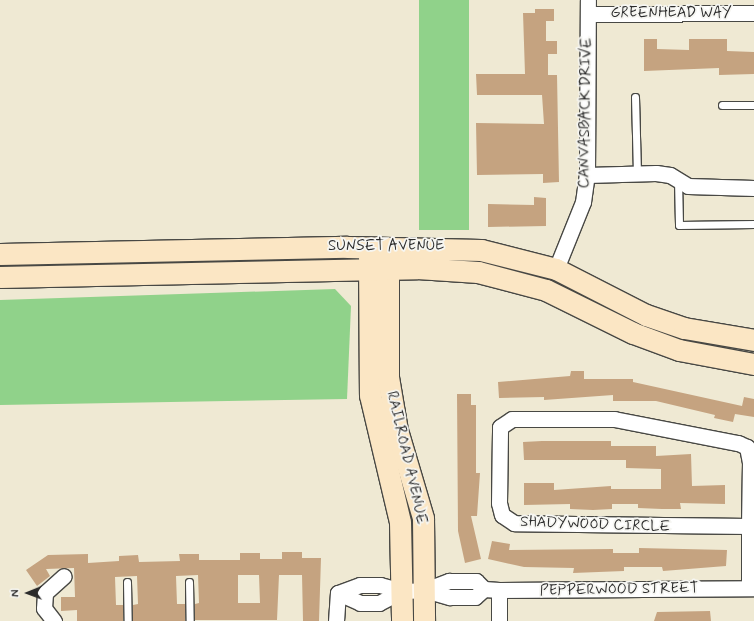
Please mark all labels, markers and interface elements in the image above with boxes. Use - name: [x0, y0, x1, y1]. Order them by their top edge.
- street label: GREENHEAD WAY: [610, 5, 732, 23]
- street label: CANVASBACK DRIVE: [576, 37, 596, 189]
- street label: SUNSET AVENUE: [327, 238, 445, 256]
- street label: RAILROAD AVENUE: [382, 389, 430, 527]
- street label: SHADYWOOD CIRCLE: [520, 513, 670, 537]
- north arrow: [8, 573, 48, 613]
- street label: PEPPERWOOD STREET: [539, 580, 699, 600]
- text: N: [9, 589, 23, 597]

